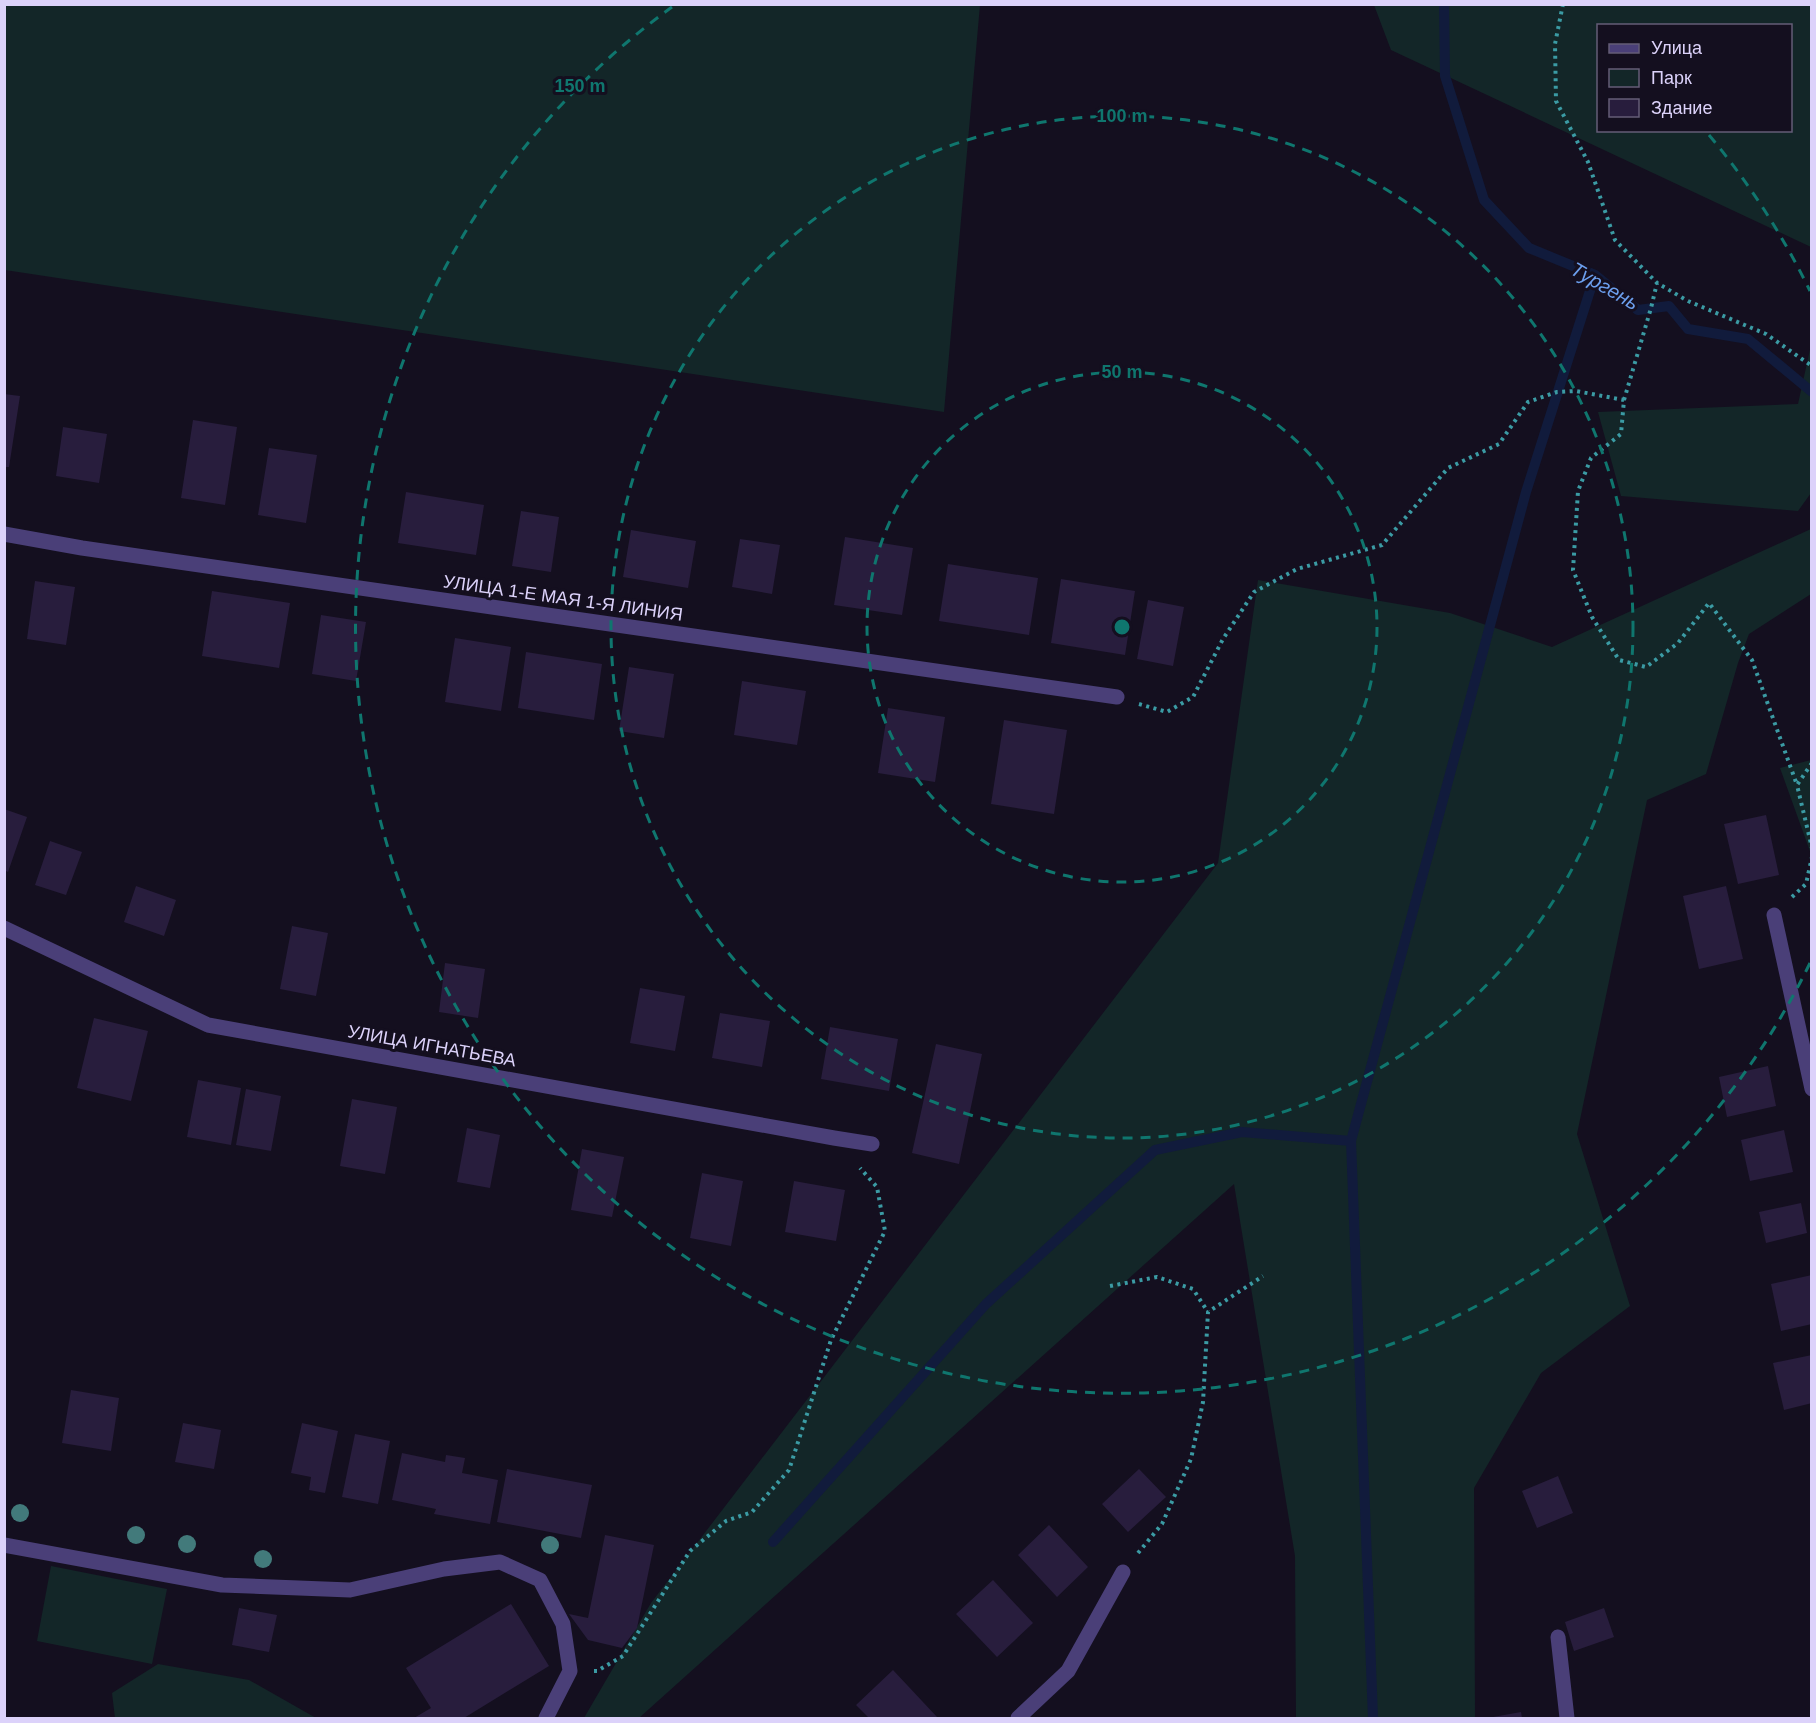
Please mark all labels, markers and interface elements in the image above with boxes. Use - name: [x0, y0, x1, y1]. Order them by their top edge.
- legend: [1597, 24, 1792, 132]
- text: Улица: [1651, 38, 1703, 58]
- text: Парк: [1651, 68, 1692, 88]
- text: 150 m: [554, 76, 606, 96]
- text: Здание: [1651, 98, 1712, 118]
- text: 100 m: [1096, 106, 1148, 126]
- water label: Тургень: [1567, 258, 1643, 314]
- text: 50 m: [1101, 362, 1143, 382]
- street label: УЛИЦА 1-Е МАЯ 1-Я ЛИНИЯ: [442, 571, 684, 625]
- centre of rings: [1112, 617, 1132, 637]
- street label: УЛИЦА ИГНАТЬЕВА: [346, 1021, 518, 1071]

